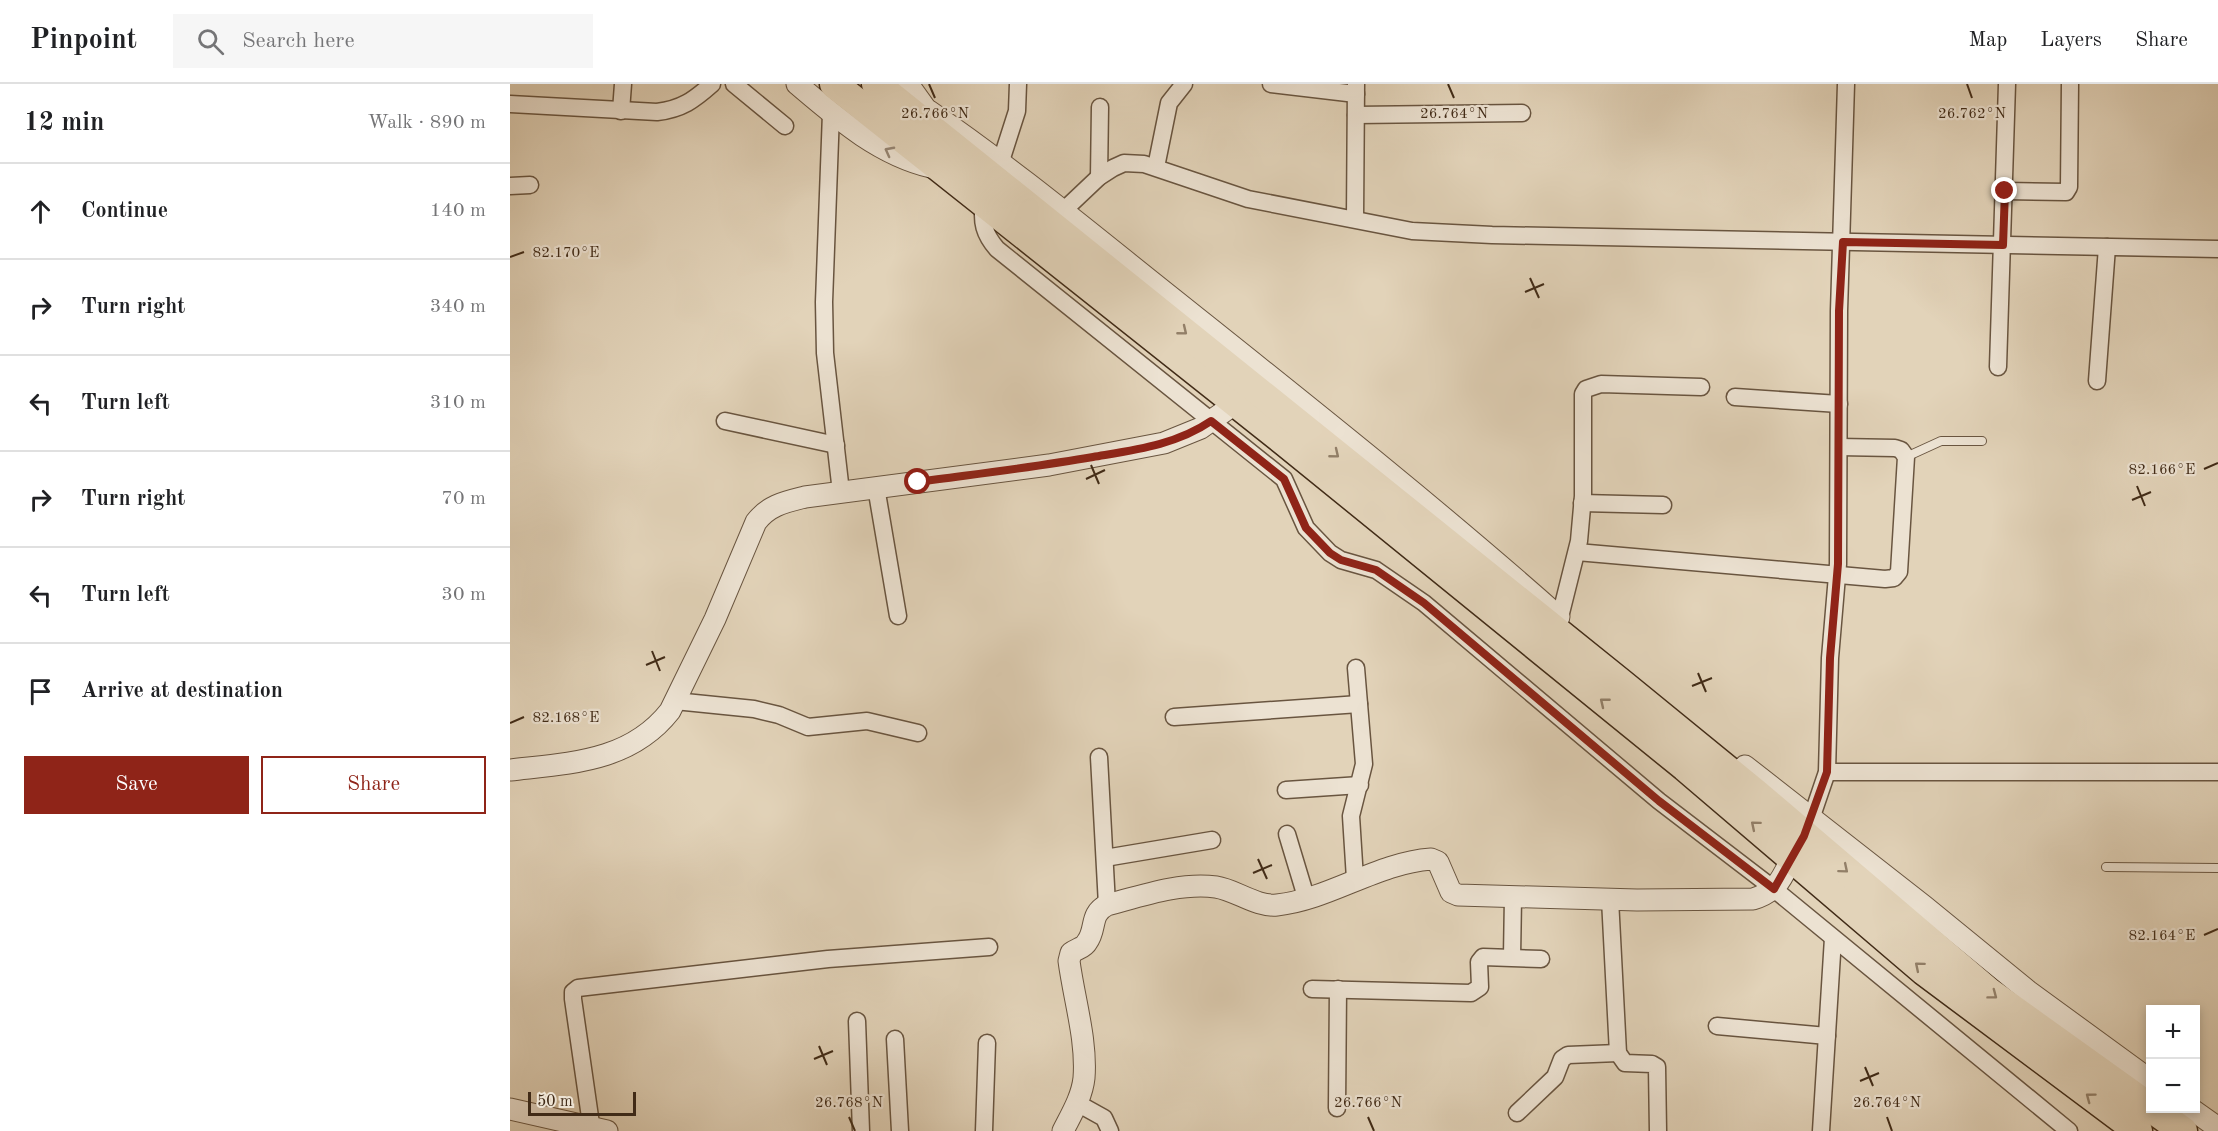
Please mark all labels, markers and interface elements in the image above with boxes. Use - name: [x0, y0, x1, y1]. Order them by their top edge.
- search box: [173, 14, 593, 68]
- icon: search: [194, 25, 227, 58]
- text: Pinpoint: [30, 27, 137, 55]
- text: Search here: [242, 30, 355, 52]
- text: Map: [1968, 30, 2007, 51]
- text: Layers: [2040, 30, 2102, 51]
- text: Share: [2135, 30, 2188, 51]
- text: 26.766°N: [901, 107, 969, 122]
- text: 26.764°N: [1420, 107, 1488, 122]
- text: 26.762°N: [1938, 107, 2006, 122]
- text: 12 min: [24, 110, 104, 136]
- text: Walk · 890 m: [367, 113, 486, 133]
- one-way arrow: [885, 147, 895, 158]
- route end: [1991, 177, 2017, 203]
- icon: ahead: [24, 195, 57, 228]
- text: Continue: [81, 200, 168, 222]
- text: 140 m: [430, 201, 486, 221]
- text: 82.170°E: [533, 246, 599, 261]
- icon: right: [24, 291, 57, 324]
- text: Turn right: [81, 296, 185, 318]
- text: 340 m: [430, 297, 486, 317]
- one-way arrow: [1176, 324, 1187, 335]
- icon: left: [24, 387, 57, 420]
- text: Turn left: [81, 392, 170, 414]
- text: 310 m: [430, 393, 486, 413]
- one-way arrow: [1328, 446, 1339, 457]
- text: 82.166°E: [2129, 463, 2195, 478]
- route start: [904, 468, 930, 494]
- icon: right: [24, 483, 57, 516]
- text: Turn right: [81, 488, 185, 510]
- text: 70 m: [441, 489, 486, 509]
- icon: left: [24, 579, 57, 612]
- text: Turn left: [81, 584, 170, 606]
- text: 30 m: [441, 585, 486, 605]
- icon: arrive: [24, 675, 57, 708]
- text: Arrive at destination: [81, 680, 283, 702]
- one-way arrow: [1600, 698, 1611, 709]
- text: 82.168°E: [533, 711, 599, 726]
- button: Save: [24, 756, 249, 814]
- button: Share: [261, 756, 486, 814]
- one-way arrow: [1751, 822, 1762, 833]
- one-way arrow: [1837, 862, 1848, 873]
- text: 82.164°E: [2129, 929, 2195, 944]
- one-way arrow: [1915, 962, 1926, 973]
- one-way arrow: [1986, 988, 1997, 999]
- map controls: [2146, 1005, 2200, 1113]
- button: +: [2146, 1005, 2200, 1059]
- button: −: [2146, 1059, 2200, 1113]
- scale bar: [528, 1089, 636, 1116]
- one-way arrow: [2086, 1093, 2097, 1104]
- text: 50 m: [537, 1094, 573, 1110]
- text: 26.768°N: [815, 1096, 883, 1111]
- text: 26.766°N: [1334, 1096, 1402, 1111]
- text: 26.764°N: [1853, 1096, 1921, 1111]

